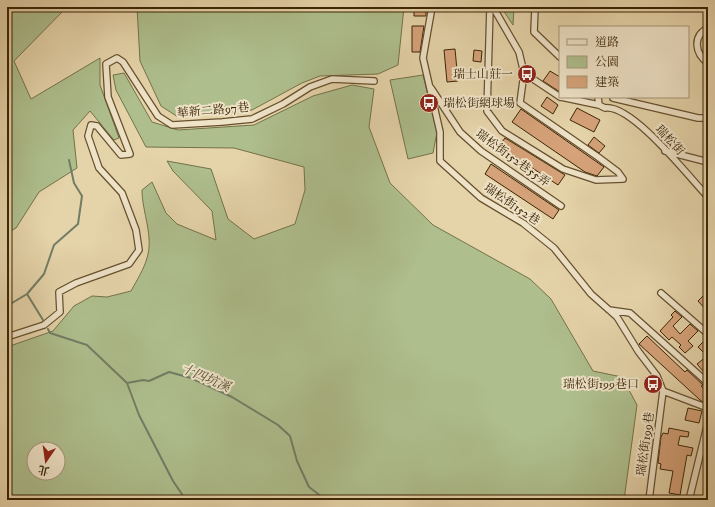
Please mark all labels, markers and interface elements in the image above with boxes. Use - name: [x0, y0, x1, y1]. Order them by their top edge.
- legend: [559, 26, 689, 98]
- text: 道路: [595, 35, 619, 50]
- text: 公園: [595, 55, 619, 70]
- bus stop icon: 瑞士山莊一: [516, 63, 538, 85]
- place label: 瑞士山莊一: [453, 67, 513, 82]
- text: 建築: [595, 75, 619, 90]
- bus stop icon: 瑞松街網球場: [418, 92, 440, 114]
- place label: 瑞松街網球場: [443, 96, 515, 111]
- street label: 華新二路97巷: [176, 100, 250, 121]
- street label: 瑞松街: [652, 122, 688, 159]
- street label: 瑞松街152巷55弄: [473, 126, 553, 190]
- street label: 瑞松街152巷: [481, 180, 543, 229]
- water label: 十四坑溪: [179, 360, 235, 396]
- bus stop icon: 瑞松街199巷口: [642, 373, 664, 395]
- place label: 瑞松街199巷口: [563, 377, 639, 392]
- street label: 瑞松街199巷: [634, 411, 657, 477]
- north arrow: [26, 441, 66, 481]
- text: 北: [37, 462, 51, 478]

